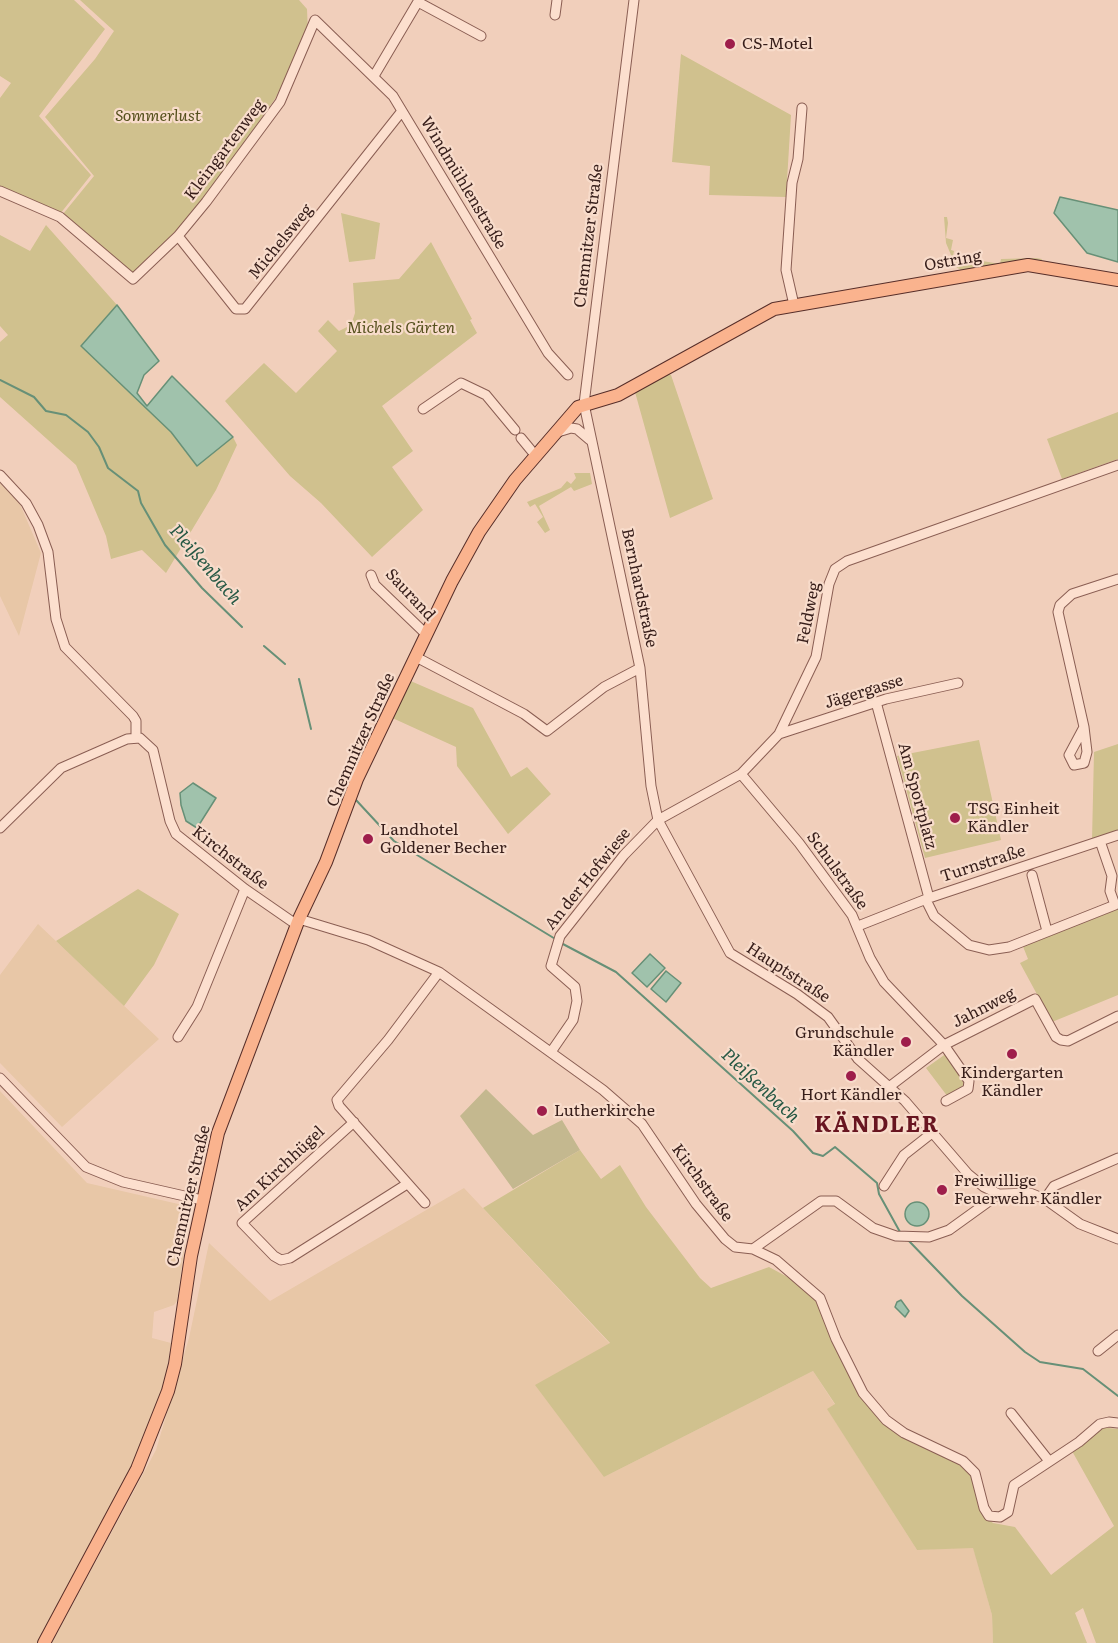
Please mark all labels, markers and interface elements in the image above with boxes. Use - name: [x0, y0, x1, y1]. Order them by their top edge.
- place label: CS-Motel: [742, 34, 813, 54]
- marker: CS-Motel: [723, 37, 737, 51]
- street label: Kleingartenweg: [181, 96, 269, 204]
- park label: Sommerlust: [115, 106, 201, 126]
- street label: Windmühlenstraße: [416, 113, 510, 253]
- street label: Chemnitzer Straße: [571, 163, 607, 309]
- street label: Michelsweg: [245, 201, 317, 283]
- street label: Ostring: [923, 247, 983, 275]
- park label: Michels Gärten: [347, 318, 455, 338]
- water label: Pleißenbach: [164, 521, 246, 609]
- street label: Bernhardstraße: [617, 527, 661, 649]
- street label: Saurand: [381, 565, 439, 625]
- street label: Feldweg: [794, 580, 824, 646]
- street label: Chemnitzer Straße: [323, 670, 399, 810]
- street label: Jägergasse: [822, 671, 906, 713]
- street label: Am Sportplatz: [894, 740, 940, 852]
- place label: TSG Einheit Kändler: [967, 799, 1060, 837]
- marker: TSG Einheit Kändler: [948, 811, 962, 825]
- place label: Landhotel Goldener Becher: [380, 820, 506, 858]
- street label: Kirchstraße: [188, 822, 272, 894]
- street label: An der Hofwiese: [541, 824, 635, 934]
- street label: Schulstraße: [802, 828, 872, 914]
- marker: Landhotel Goldener Becher: [361, 832, 375, 846]
- street label: Turnstraße: [938, 841, 1028, 887]
- street label: Hauptstraße: [742, 939, 834, 1007]
- street label: Jahnweg: [949, 984, 1019, 1032]
- place label: Grundschule Kändler: [795, 1023, 894, 1061]
- marker: Grundschule Kändler: [899, 1035, 913, 1049]
- water label: Pleißenbach: [716, 1044, 804, 1128]
- marker: Kindergarten Kändler: [1005, 1047, 1019, 1061]
- place label: Kindergarten Kändler: [960, 1063, 1064, 1101]
- marker: Hort Kändler: [844, 1069, 858, 1083]
- place label: Hort Kändler: [800, 1085, 902, 1105]
- place label: Lutherkirche: [554, 1101, 655, 1121]
- marker: Lutherkirche: [535, 1104, 549, 1118]
- district label: KÄNDLER: [814, 1113, 940, 1139]
- street label: Am Kirchhügel: [231, 1122, 329, 1216]
- street label: Chemnitzer Straße: [163, 1123, 215, 1269]
- street label: Kirchstraße: [667, 1140, 737, 1226]
- place label: Freiwillige Feuerwehr Kändler: [954, 1171, 1102, 1209]
- marker: Freiwillige Feuerwehr Kändler: [935, 1183, 949, 1197]

